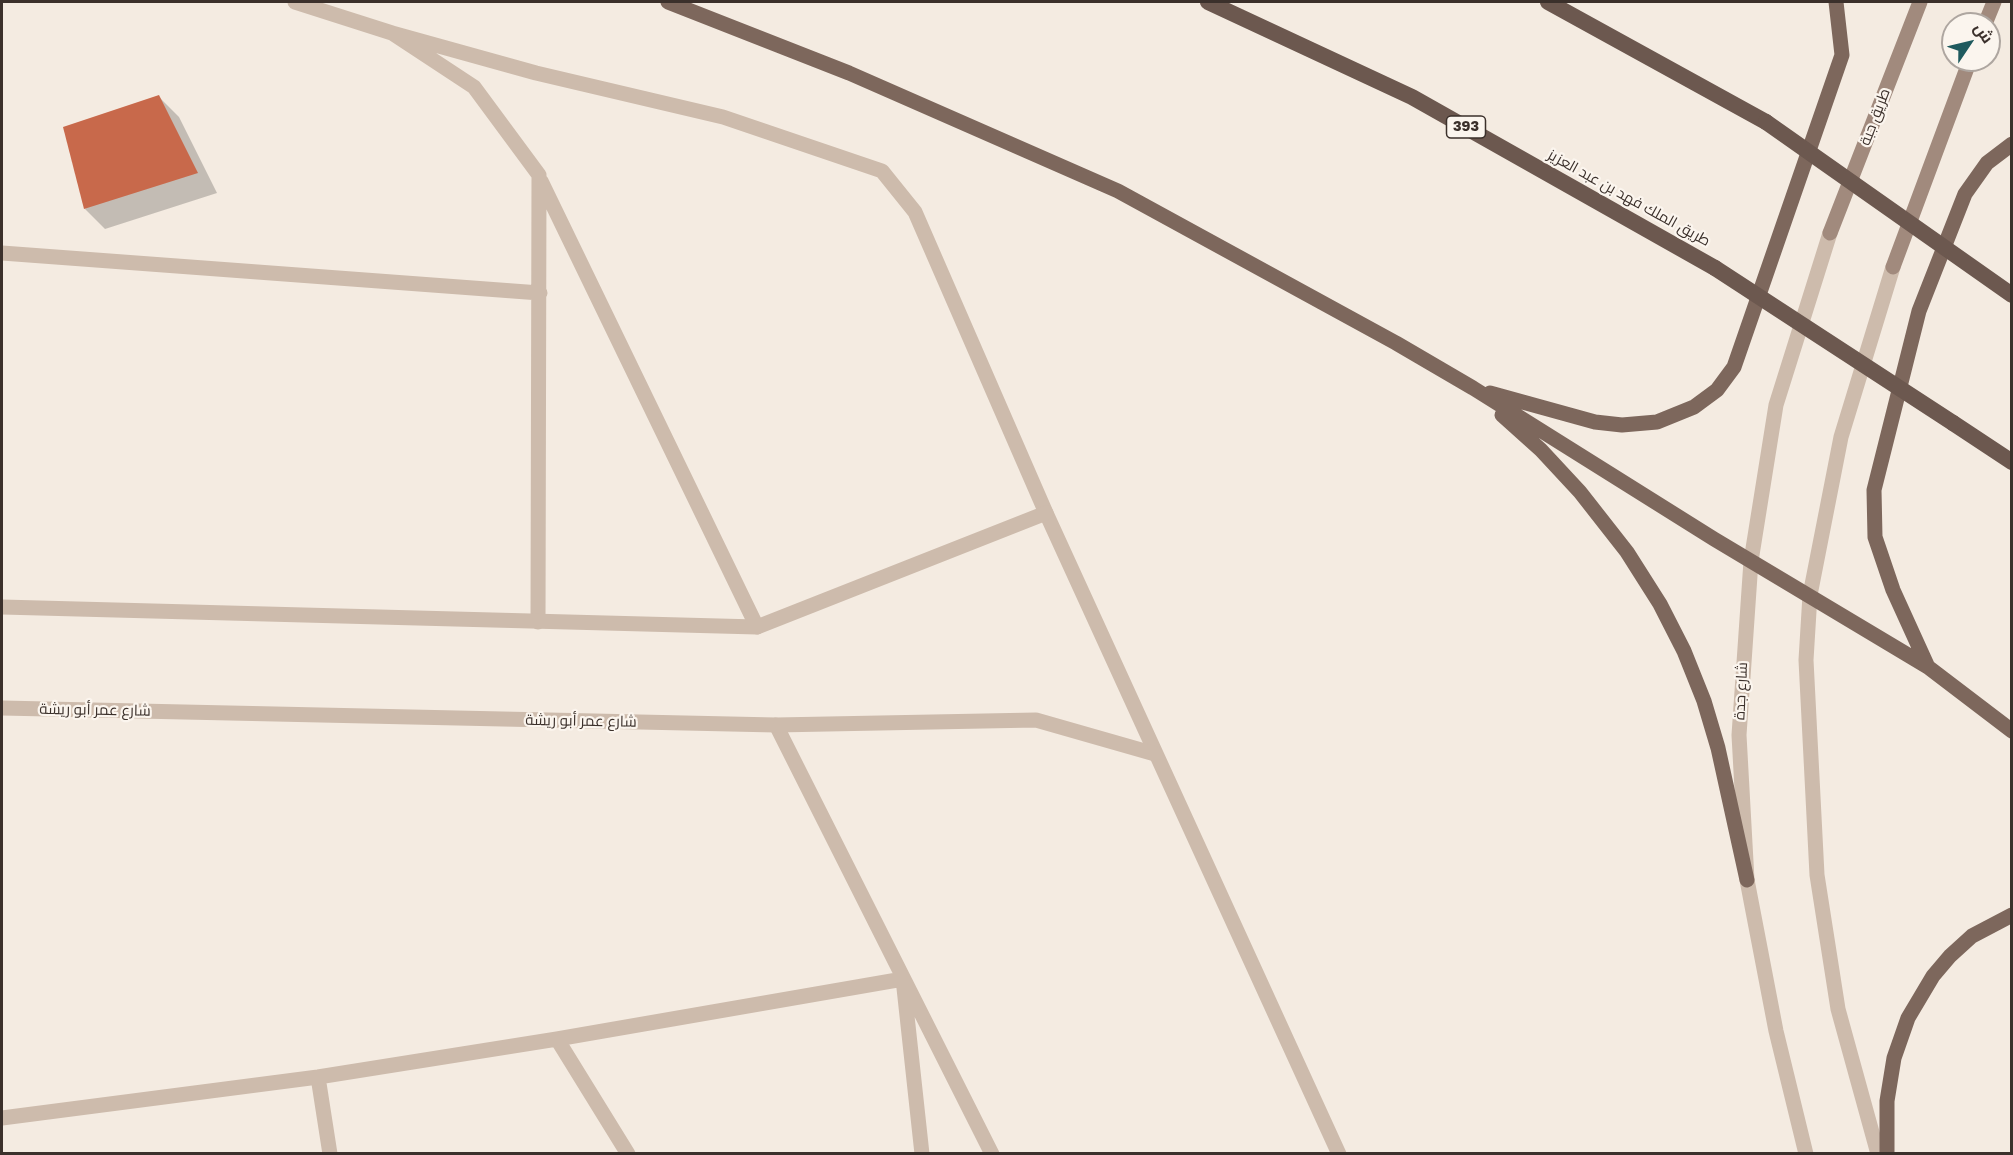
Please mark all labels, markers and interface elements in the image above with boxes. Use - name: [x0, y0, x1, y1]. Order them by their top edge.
- north arrow: [1941, 12, 2001, 72]
- text: ش: [1970, 19, 1998, 47]
- street label: طريق جبة: [1856, 86, 1894, 148]
- road number: 393: [1446, 116, 1486, 138]
- street label: طريق الملك فهد بن عبد العزيز: [1545, 146, 1713, 250]
- street label: شارع جدة: [1730, 662, 1752, 720]
- street label: شارع عمر أبو ريشة: [39, 700, 151, 720]
- street label: شارع عمر أبو ريشة: [525, 711, 637, 731]

